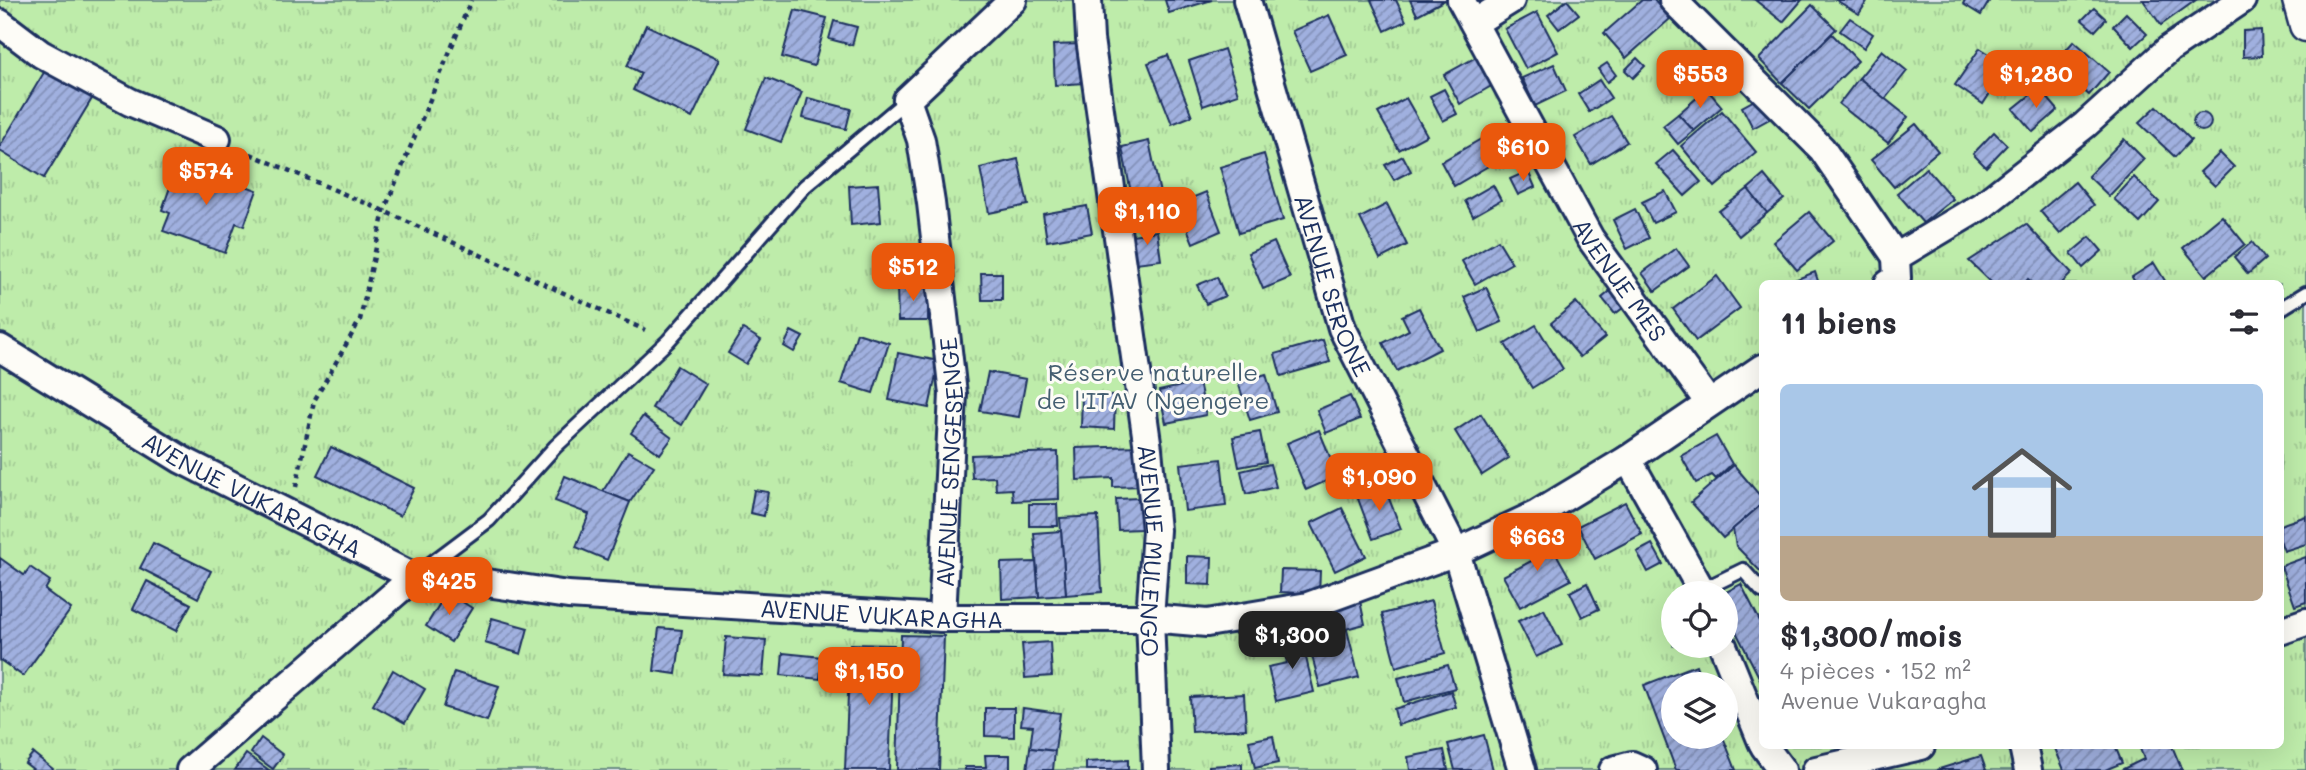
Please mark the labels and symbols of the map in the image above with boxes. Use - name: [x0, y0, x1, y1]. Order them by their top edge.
- pin: $553: [1659, 50, 1741, 110]
- pin: $1,280: [1979, 50, 2093, 110]
- pin: $610: [1482, 124, 1564, 183]
- pin: $574: [165, 148, 247, 207]
- pin: $1,110: [1090, 188, 1204, 247]
- street label: AVENUE SERONE: [1289, 190, 1379, 381]
- street label: AVENUE MES: [1567, 212, 1675, 347]
- pin: $512: [872, 244, 954, 303]
- street label: AVENUE SENGESENGE: [928, 336, 969, 588]
- park label: Réserve naturelle de l'ITAV (Ngengere: [1037, 356, 1269, 415]
- street label: AVENUE VUKARAGHA: [137, 424, 368, 564]
- street label: AVENUE MULENGO: [1132, 443, 1172, 658]
- pin: $1,090: [1322, 454, 1436, 513]
- pin: $663: [1496, 514, 1578, 573]
- pin: $425: [408, 558, 490, 617]
- street label: AVENUE VUKARAGHA: [759, 591, 1003, 634]
- pin: $1,300: [1235, 612, 1349, 671]
- pin: $1,150: [812, 648, 926, 707]

